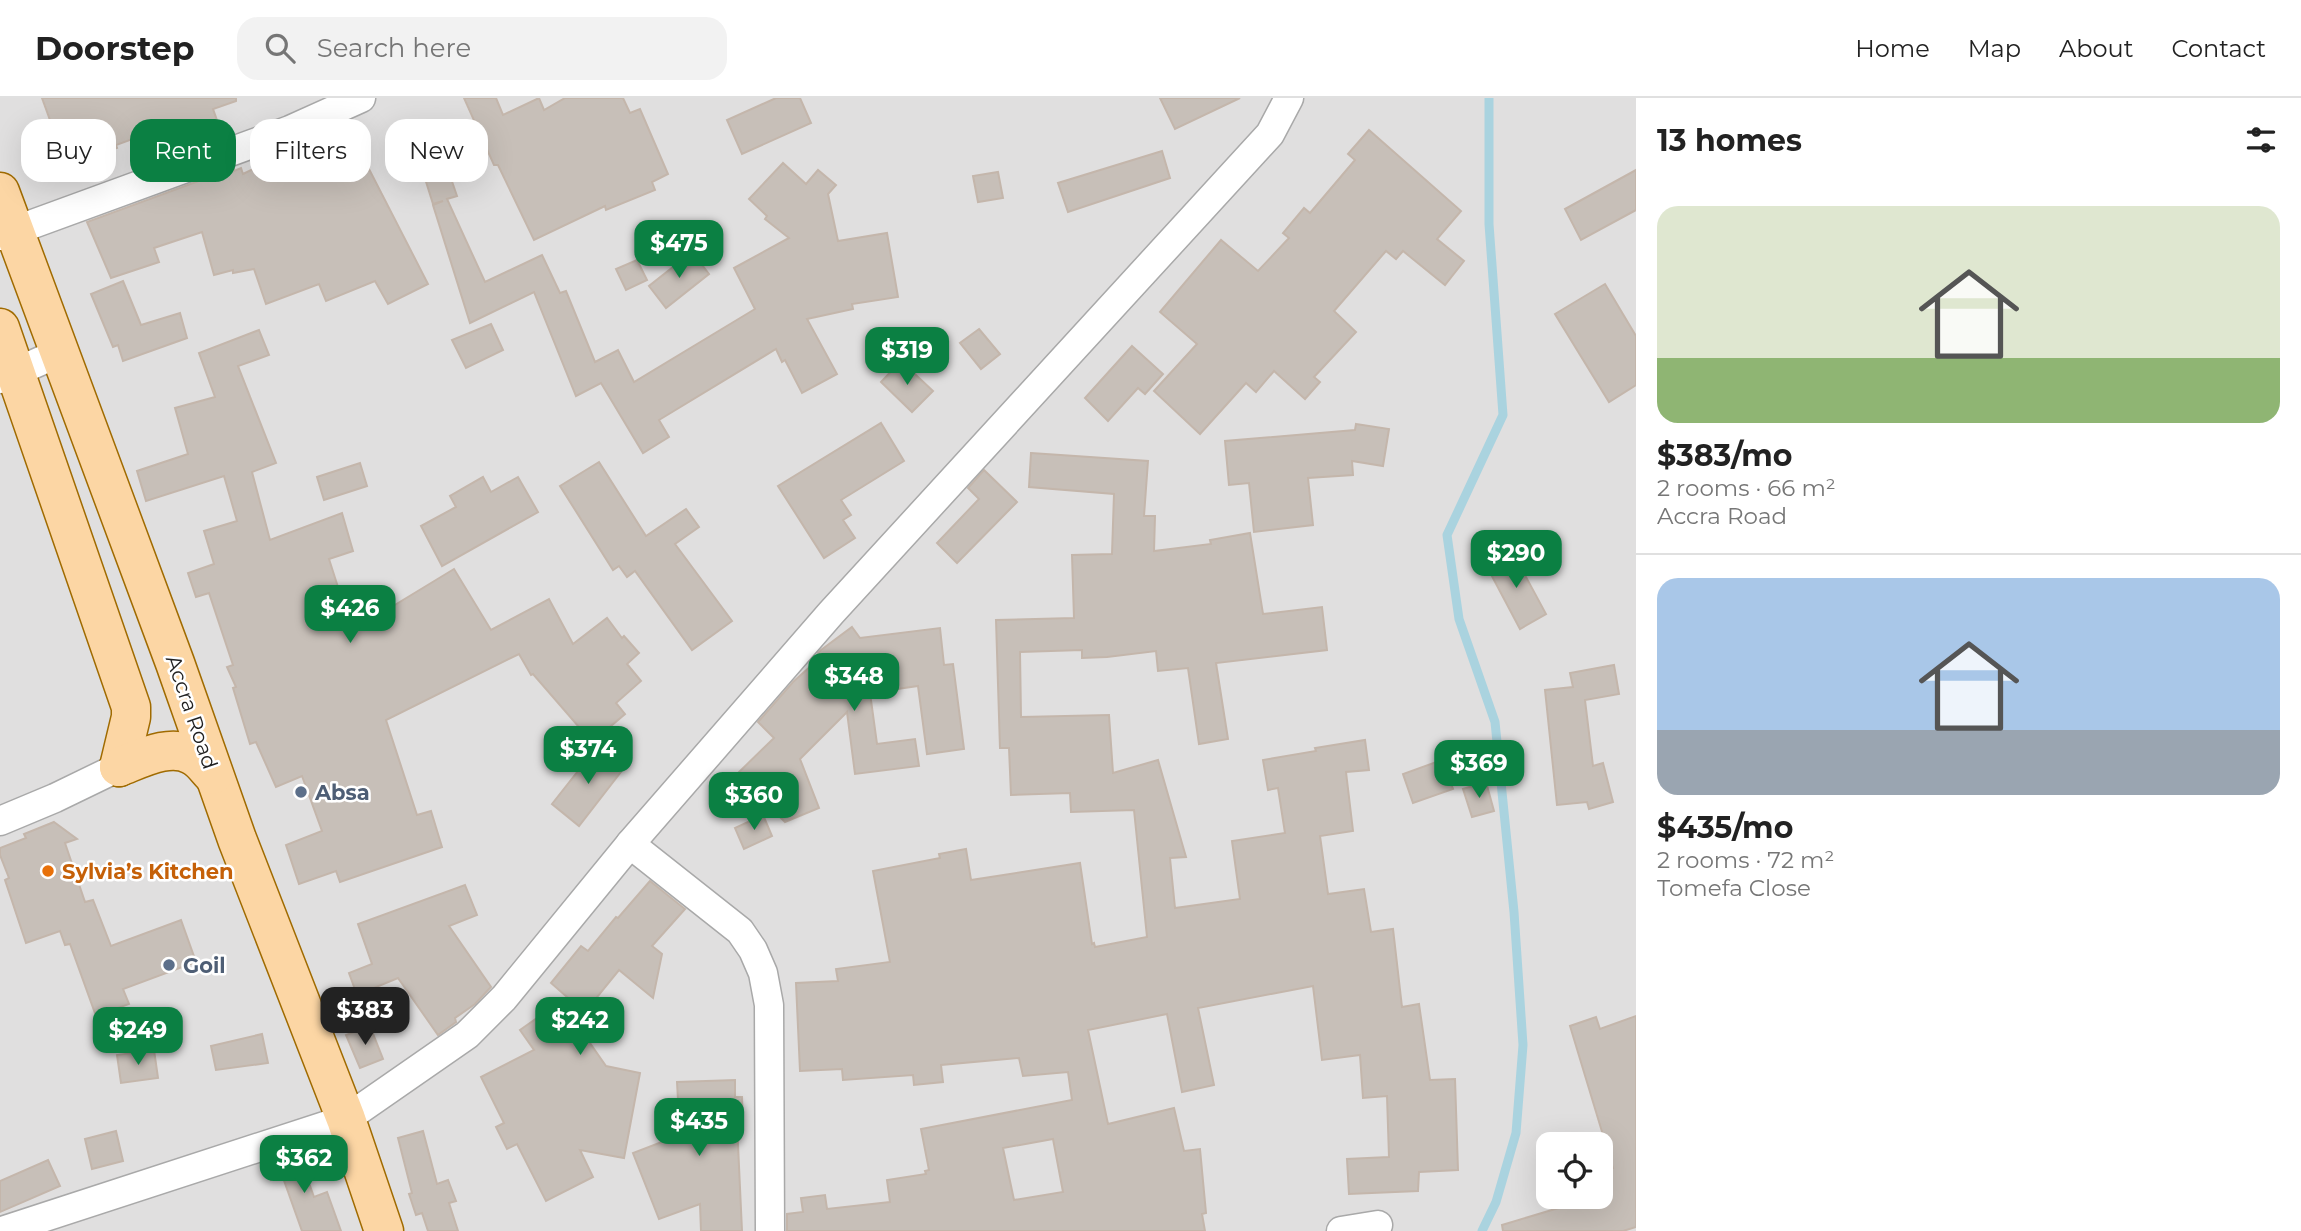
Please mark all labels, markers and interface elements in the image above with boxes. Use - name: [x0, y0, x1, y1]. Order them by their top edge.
- search box: [237, 17, 727, 80]
- text: Doorstep: [35, 28, 195, 68]
- icon: search: [261, 29, 299, 67]
- text: Search here: [317, 32, 471, 64]
- text: Home: [1855, 34, 1930, 63]
- text: Map: [1968, 34, 2021, 63]
- text: About: [2059, 34, 2133, 63]
- text: Contact: [2171, 34, 2266, 63]
- chip: Buy: [21, 119, 116, 182]
- chip: Rent: [130, 119, 236, 182]
- chip: Filters: [250, 119, 371, 182]
- chip: New: [385, 119, 488, 182]
- icon: filters: [2242, 121, 2280, 159]
- text: 13 homes: [1657, 122, 1802, 159]
- pin: $475: [638, 220, 720, 280]
- text: $475: [650, 229, 708, 257]
- icon: home: [1906, 251, 2032, 377]
- pin: $319: [866, 328, 948, 387]
- text: $319: [881, 336, 933, 364]
- text: $383/mo: [1657, 437, 1792, 474]
- text: 2 rooms · 66 m²: [1657, 474, 1836, 502]
- text: Accra Road: [1657, 502, 1787, 530]
- pin: $290: [1475, 531, 1557, 590]
- text: $290: [1487, 539, 1545, 567]
- pin: $426: [309, 586, 391, 645]
- text: $426: [321, 594, 379, 622]
- icon: home: [1906, 623, 2032, 749]
- street label: Accra Road: [161, 652, 223, 772]
- pin: $348: [813, 654, 895, 713]
- text: $348: [824, 662, 884, 690]
- pin: $374: [547, 726, 629, 786]
- text: $374: [560, 735, 616, 763]
- pin: $369: [1438, 740, 1520, 800]
- text: $369: [1450, 749, 1508, 777]
- pin: $360: [713, 772, 795, 832]
- place label: Absa: [314, 780, 370, 805]
- text: $360: [725, 781, 783, 809]
- marker: Absa: [293, 784, 309, 800]
- text: $435/mo: [1657, 809, 1793, 846]
- text: 2 rooms · 72 m²: [1657, 846, 1834, 874]
- place label: Sylvia’s Kitchen: [62, 859, 234, 884]
- marker: Sylvia’s Kitchen: [40, 863, 56, 879]
- text: Tomefa Close: [1657, 874, 1811, 902]
- place label: Goil: [183, 953, 226, 978]
- marker: Goil: [161, 957, 177, 973]
- pin: $383: [324, 988, 406, 1047]
- text: $383: [336, 996, 394, 1024]
- pin: $242: [539, 998, 621, 1057]
- text: $242: [551, 1006, 609, 1034]
- pin: $249: [97, 1007, 179, 1067]
- text: $249: [109, 1016, 167, 1044]
- pin: $435: [658, 1098, 740, 1158]
- text: $435: [670, 1107, 728, 1135]
- map controls: [1536, 1132, 1613, 1209]
- button: locate: [1536, 1132, 1613, 1209]
- pin: $362: [263, 1136, 345, 1195]
- text: $362: [276, 1144, 332, 1172]

